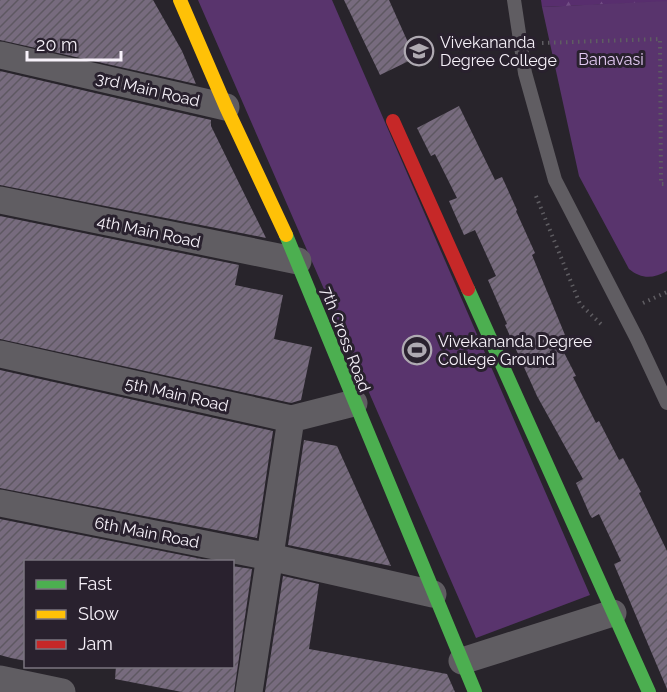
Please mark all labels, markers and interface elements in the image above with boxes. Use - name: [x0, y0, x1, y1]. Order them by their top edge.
- scale bar: [27, 24, 122, 62]
- place label: Vivekananda Degree College: [440, 33, 557, 70]
- text: 20 m: [36, 34, 78, 55]
- school or university icon: Vivekananda Degree College: [403, 35, 435, 67]
- park label: Banavasi: [578, 50, 644, 69]
- street label: 3rd Main Road: [94, 68, 202, 111]
- street label: 4th Main Road: [95, 211, 202, 252]
- street label: 7th Cross Road: [317, 284, 374, 394]
- place label: Vivekananda Degree College Ground: [438, 332, 592, 369]
- sports icon: Vivekananda Degree College Ground: [401, 334, 433, 366]
- street label: 5th Main Road: [123, 373, 230, 416]
- street label: 6th Main Road: [93, 513, 201, 552]
- legend: [24, 560, 234, 668]
- text: Fast: [78, 573, 112, 594]
- text: Slow: [78, 603, 119, 624]
- text: Jam: [78, 633, 113, 654]

